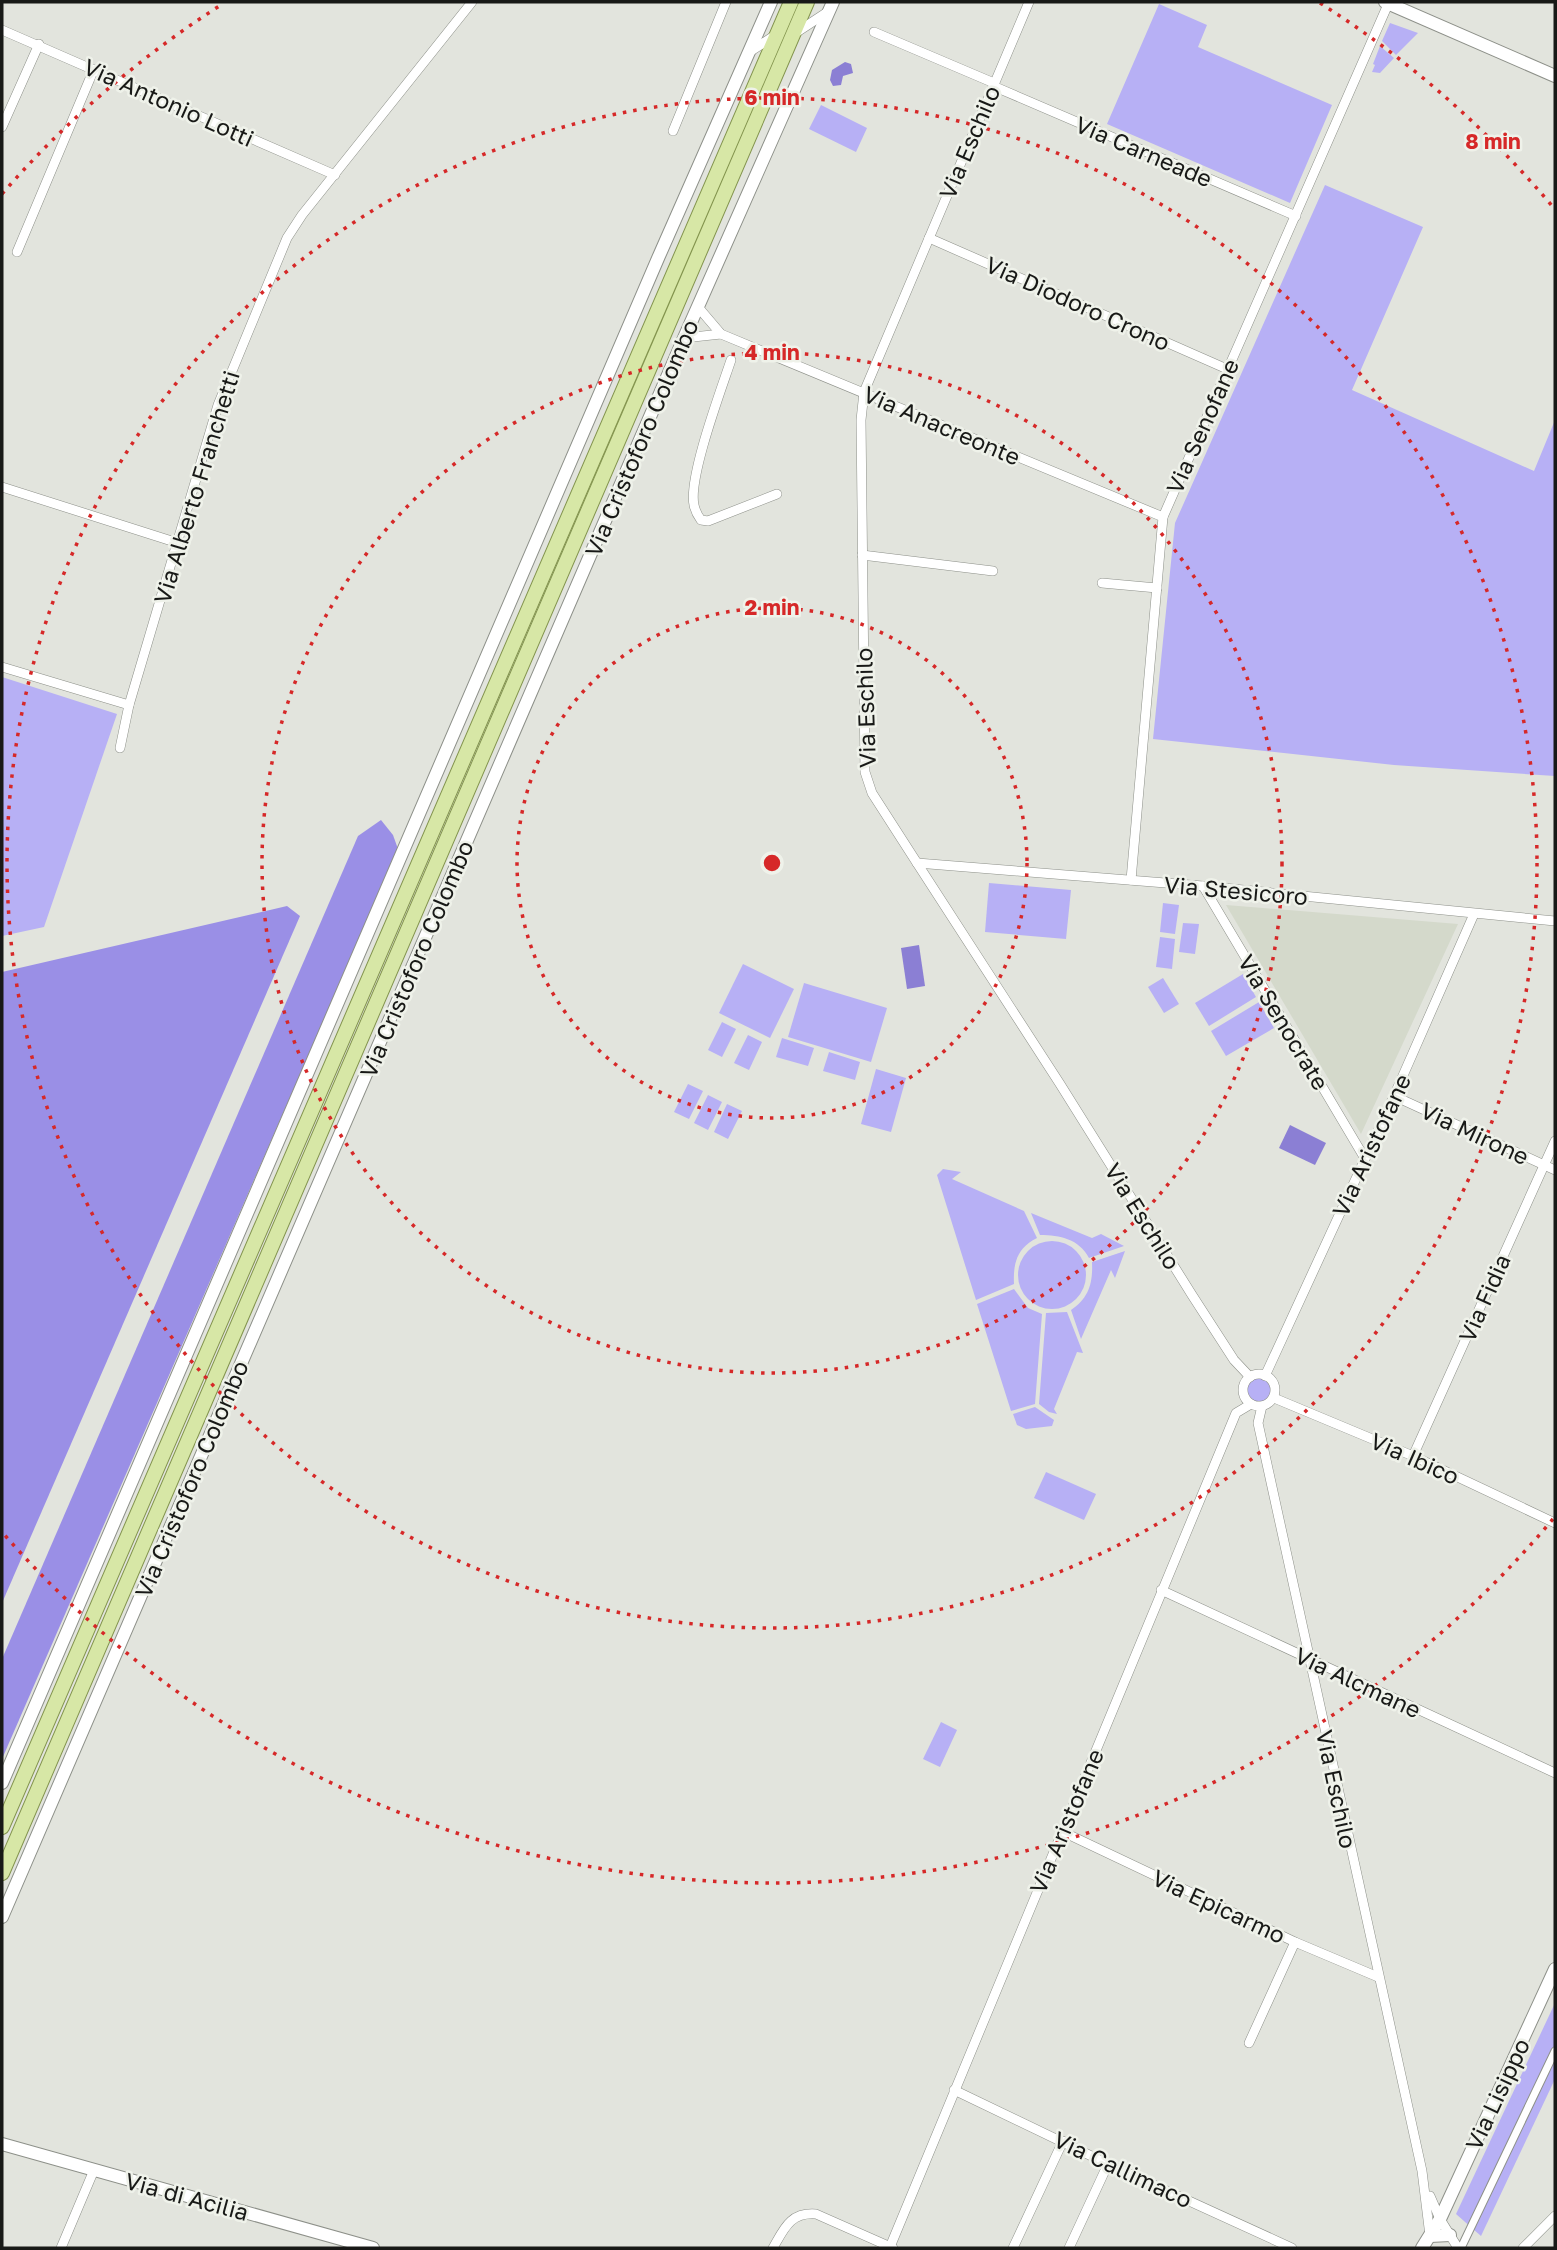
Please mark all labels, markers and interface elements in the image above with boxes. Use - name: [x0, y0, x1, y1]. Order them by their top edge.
- street label: Via Antonio Lotti: [79, 52, 259, 152]
- street label: Via Eschilo: [933, 81, 1005, 203]
- text: 6 min: [744, 84, 800, 110]
- street label: Via Carneade: [1071, 110, 1217, 192]
- text: 8 min: [1465, 128, 1521, 154]
- street label: Via Diodoro Crono: [982, 250, 1174, 356]
- street label: Via Cristoforo Colombo: [578, 315, 704, 561]
- text: 4 min: [744, 339, 800, 365]
- street label: Via Senofane: [1160, 354, 1244, 498]
- street label: Via Alberto Franchetti: [147, 367, 245, 607]
- street label: Via Anacreonte: [859, 379, 1025, 471]
- text: 2 min: [745, 594, 799, 620]
- street label: Via Eschilo: [849, 647, 881, 769]
- street label: Via Cristoforo Colombo: [353, 836, 479, 1082]
- centre of rings: [760, 851, 784, 875]
- street label: Via Stesicoro: [1163, 870, 1309, 910]
- street label: Via Senocrate: [1233, 949, 1335, 1095]
- street label: Via Aristofane: [1326, 1069, 1416, 1221]
- street label: Via Mirone: [1416, 1096, 1534, 1170]
- street label: Via Eschilo: [1099, 1158, 1187, 1274]
- street label: Via Fidia: [1452, 1250, 1516, 1346]
- street label: Via Cristoforo Colombo: [128, 1356, 254, 1602]
- street label: Via Ibico: [1366, 1426, 1464, 1490]
- street label: Via Alcmane: [1291, 1641, 1425, 1723]
- street label: Via Eschilo: [1311, 1727, 1363, 1851]
- street label: Via Aristofane: [1023, 1745, 1109, 1897]
- street label: Via Epicarmo: [1148, 1863, 1290, 1949]
- street label: Via Lisippo: [1459, 2034, 1535, 2154]
- street label: Via Callimaco: [1049, 2125, 1197, 2213]
- street label: Via di Acilia: [122, 2166, 252, 2226]

